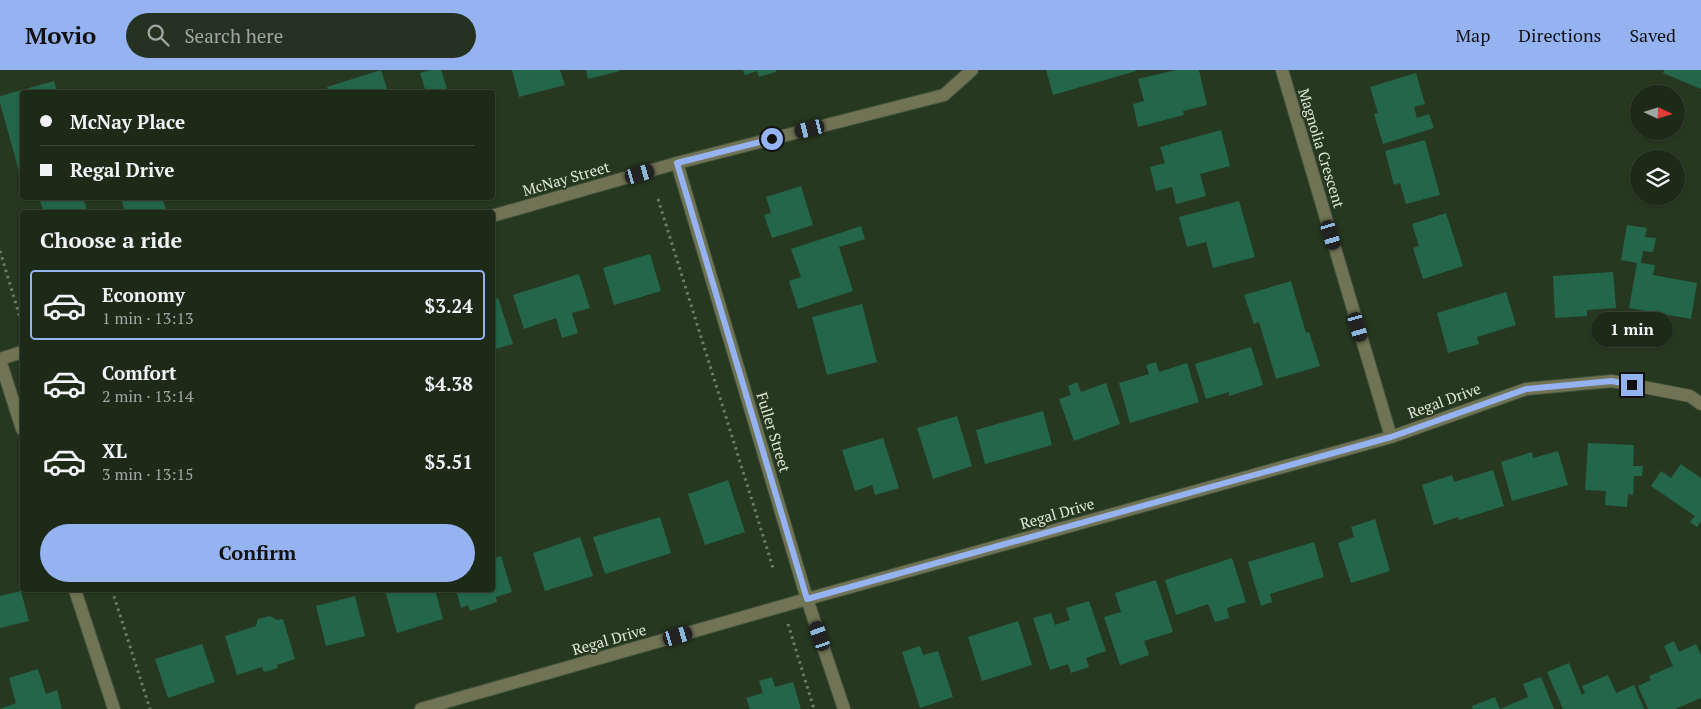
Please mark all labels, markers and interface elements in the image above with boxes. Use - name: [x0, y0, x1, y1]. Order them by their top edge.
- search box: [126, 13, 476, 58]
- text: Movio: [25, 19, 96, 51]
- icon: search: [144, 21, 172, 49]
- text: Search here: [184, 23, 283, 48]
- text: Map: [1455, 23, 1490, 47]
- text: Directions: [1518, 23, 1601, 47]
- text: Saved: [1629, 23, 1676, 47]
- north arrow: [1630, 85, 1685, 140]
- map controls: [1630, 85, 1685, 205]
- street label: Magnolia Crescent: [1294, 86, 1350, 211]
- text: McNay Place: [70, 109, 185, 134]
- car: [793, 118, 826, 140]
- route start: [761, 128, 783, 150]
- button: layers: [1630, 150, 1685, 205]
- street label: McNay Street: [520, 156, 612, 200]
- text: Regal Drive: [70, 157, 174, 182]
- car: [623, 163, 656, 185]
- car: [1319, 218, 1342, 252]
- text: Choose a ride: [40, 225, 182, 254]
- text: Economy: [102, 282, 185, 307]
- icon: car: [42, 283, 87, 328]
- text: $3.24: [424, 293, 473, 318]
- text: 1 min · 13:13: [102, 307, 194, 329]
- car: [1346, 311, 1369, 343]
- callout: 1 min: [1591, 312, 1673, 348]
- text: 1 min: [1610, 318, 1654, 340]
- text: Comfort: [102, 360, 177, 385]
- icon: car: [42, 361, 87, 406]
- text: $4.38: [424, 371, 473, 396]
- route end: [1621, 374, 1643, 396]
- street label: Regal Drive: [1405, 378, 1483, 422]
- text: 2 min · 13:14: [102, 385, 194, 407]
- street label: Fuller Street: [752, 389, 796, 475]
- text: XL: [102, 438, 127, 463]
- icon: car: [42, 439, 87, 484]
- text: $5.51: [424, 449, 473, 474]
- text: 3 min · 13:15: [102, 463, 194, 485]
- street label: Regal Drive: [1018, 493, 1096, 533]
- button: Confirm: [40, 524, 475, 582]
- street label: Regal Drive: [570, 619, 648, 659]
- car: [808, 619, 831, 653]
- car: [661, 625, 694, 647]

